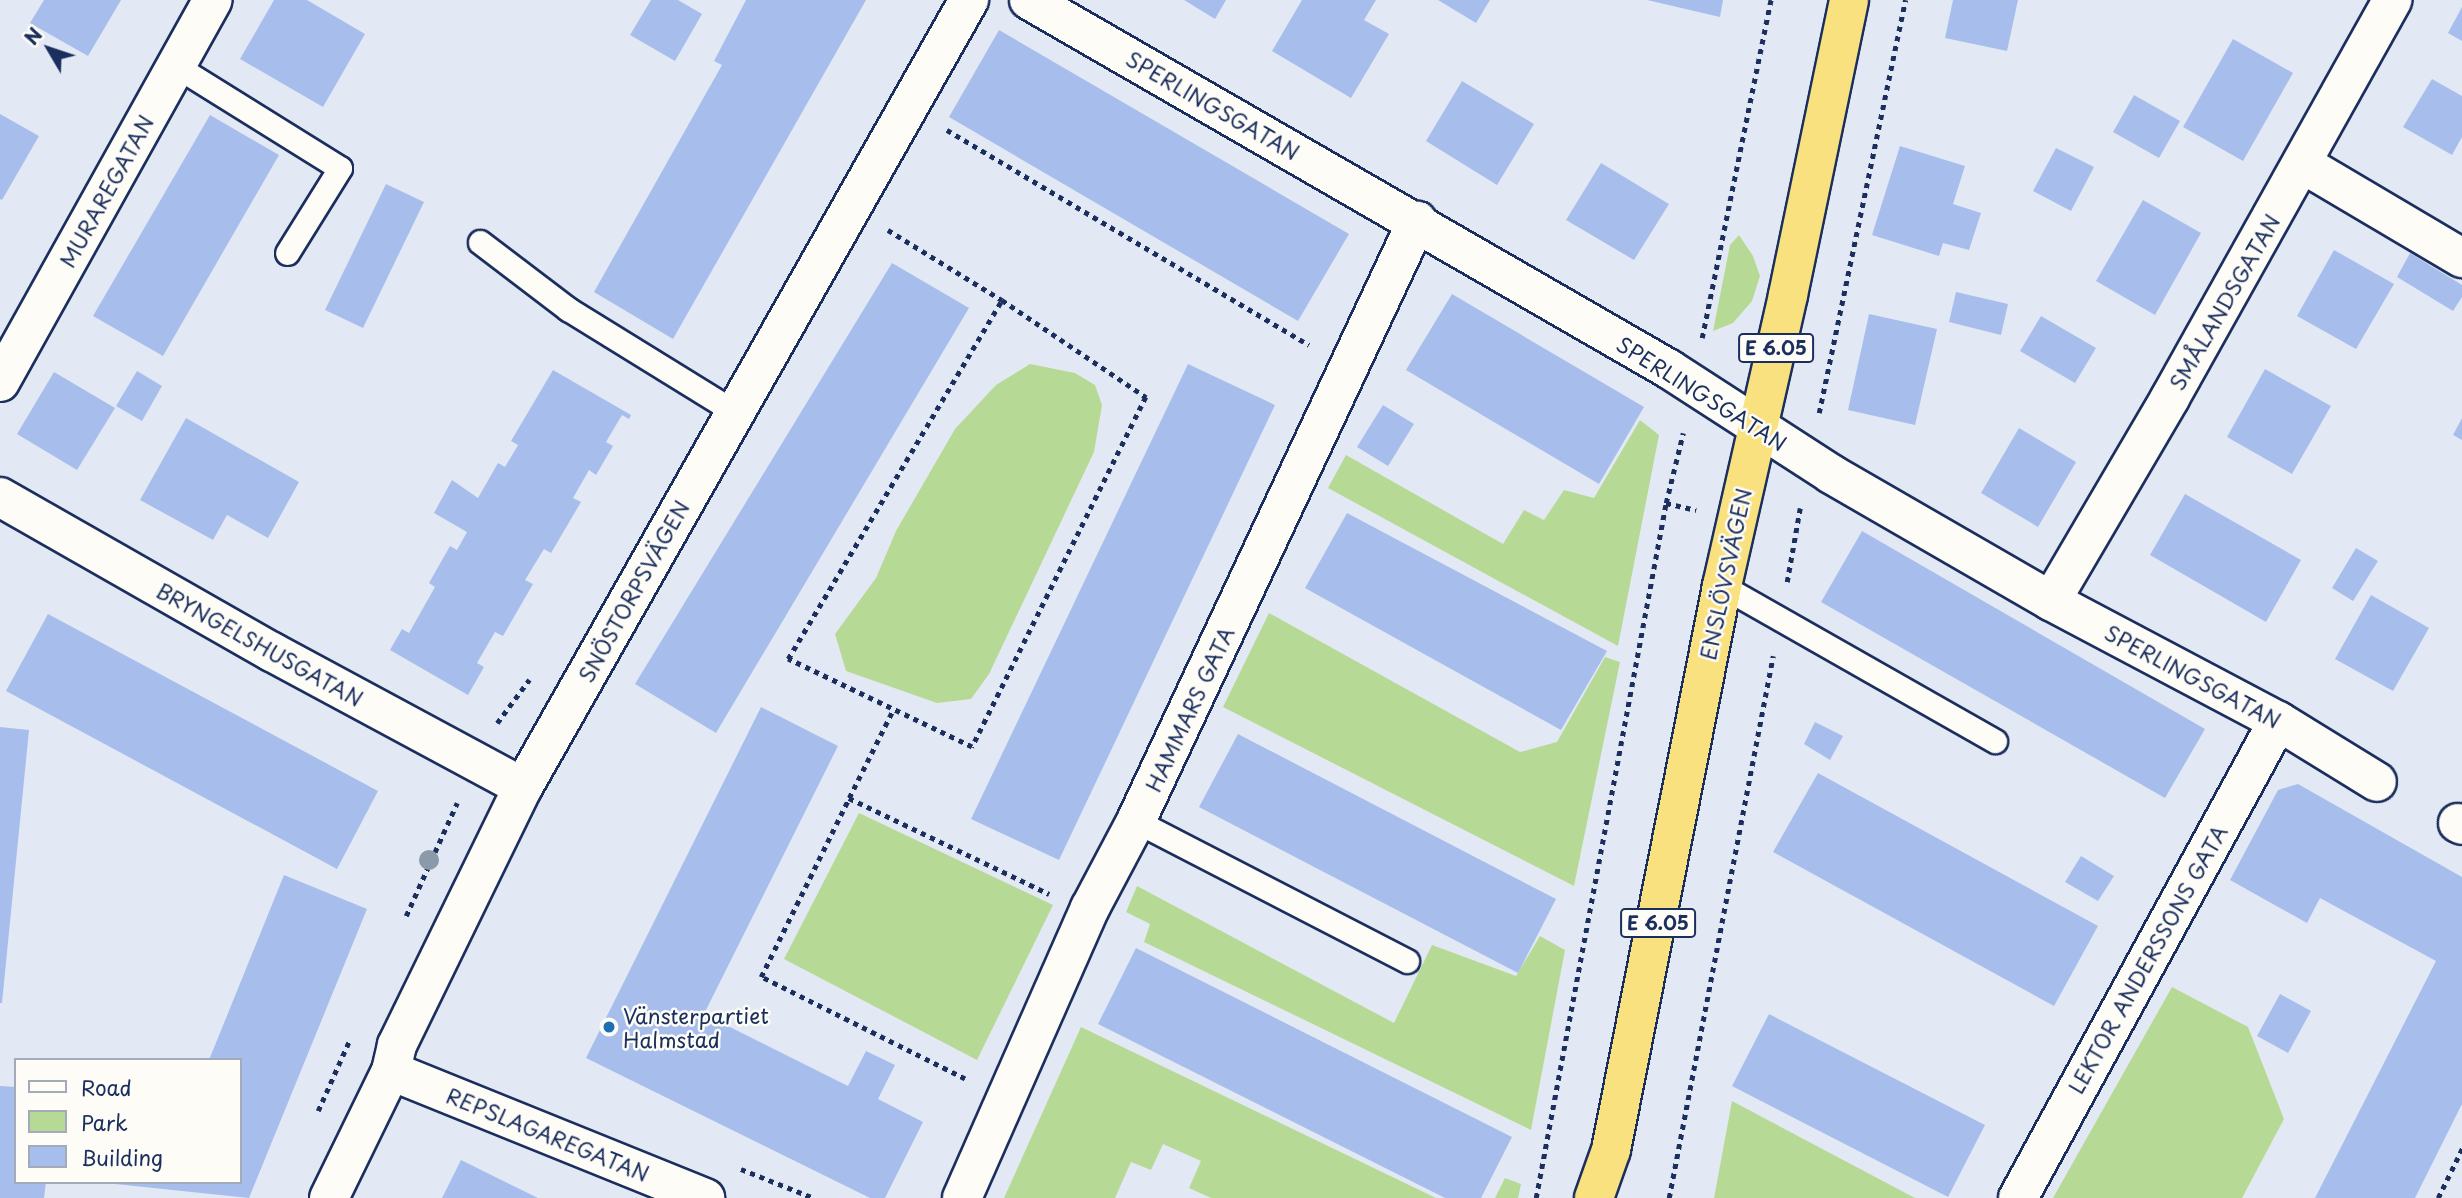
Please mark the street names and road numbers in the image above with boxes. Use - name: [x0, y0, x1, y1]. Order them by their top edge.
- street label: SPERLINGSGATAN: [1122, 45, 1304, 165]
- street label: MURAREGATAN: [54, 111, 158, 271]
- street label: SMÅLANDSGATAN: [2163, 210, 2285, 394]
- street label: SPERLINGSGATAN: [1612, 331, 1792, 455]
- road number: E 6.05: [1738, 332, 1814, 364]
- street label: ENSLÖVSVÄGEN: [1694, 486, 1756, 662]
- street label: SNÖSTORPSVÄGEN: [573, 496, 693, 686]
- street label: BRYNGELSHUSGATAN: [153, 577, 367, 711]
- street label: SPERLINGSGATAN: [2101, 619, 2285, 733]
- street label: HAMMARS GATA: [1139, 621, 1239, 797]
- street label: LEKTOR ANDERSSONS GATA: [2063, 821, 2231, 1097]
- road number: E 6.05: [1620, 908, 1696, 939]
- street label: REPSLAGAREGATAN: [443, 1082, 653, 1186]

